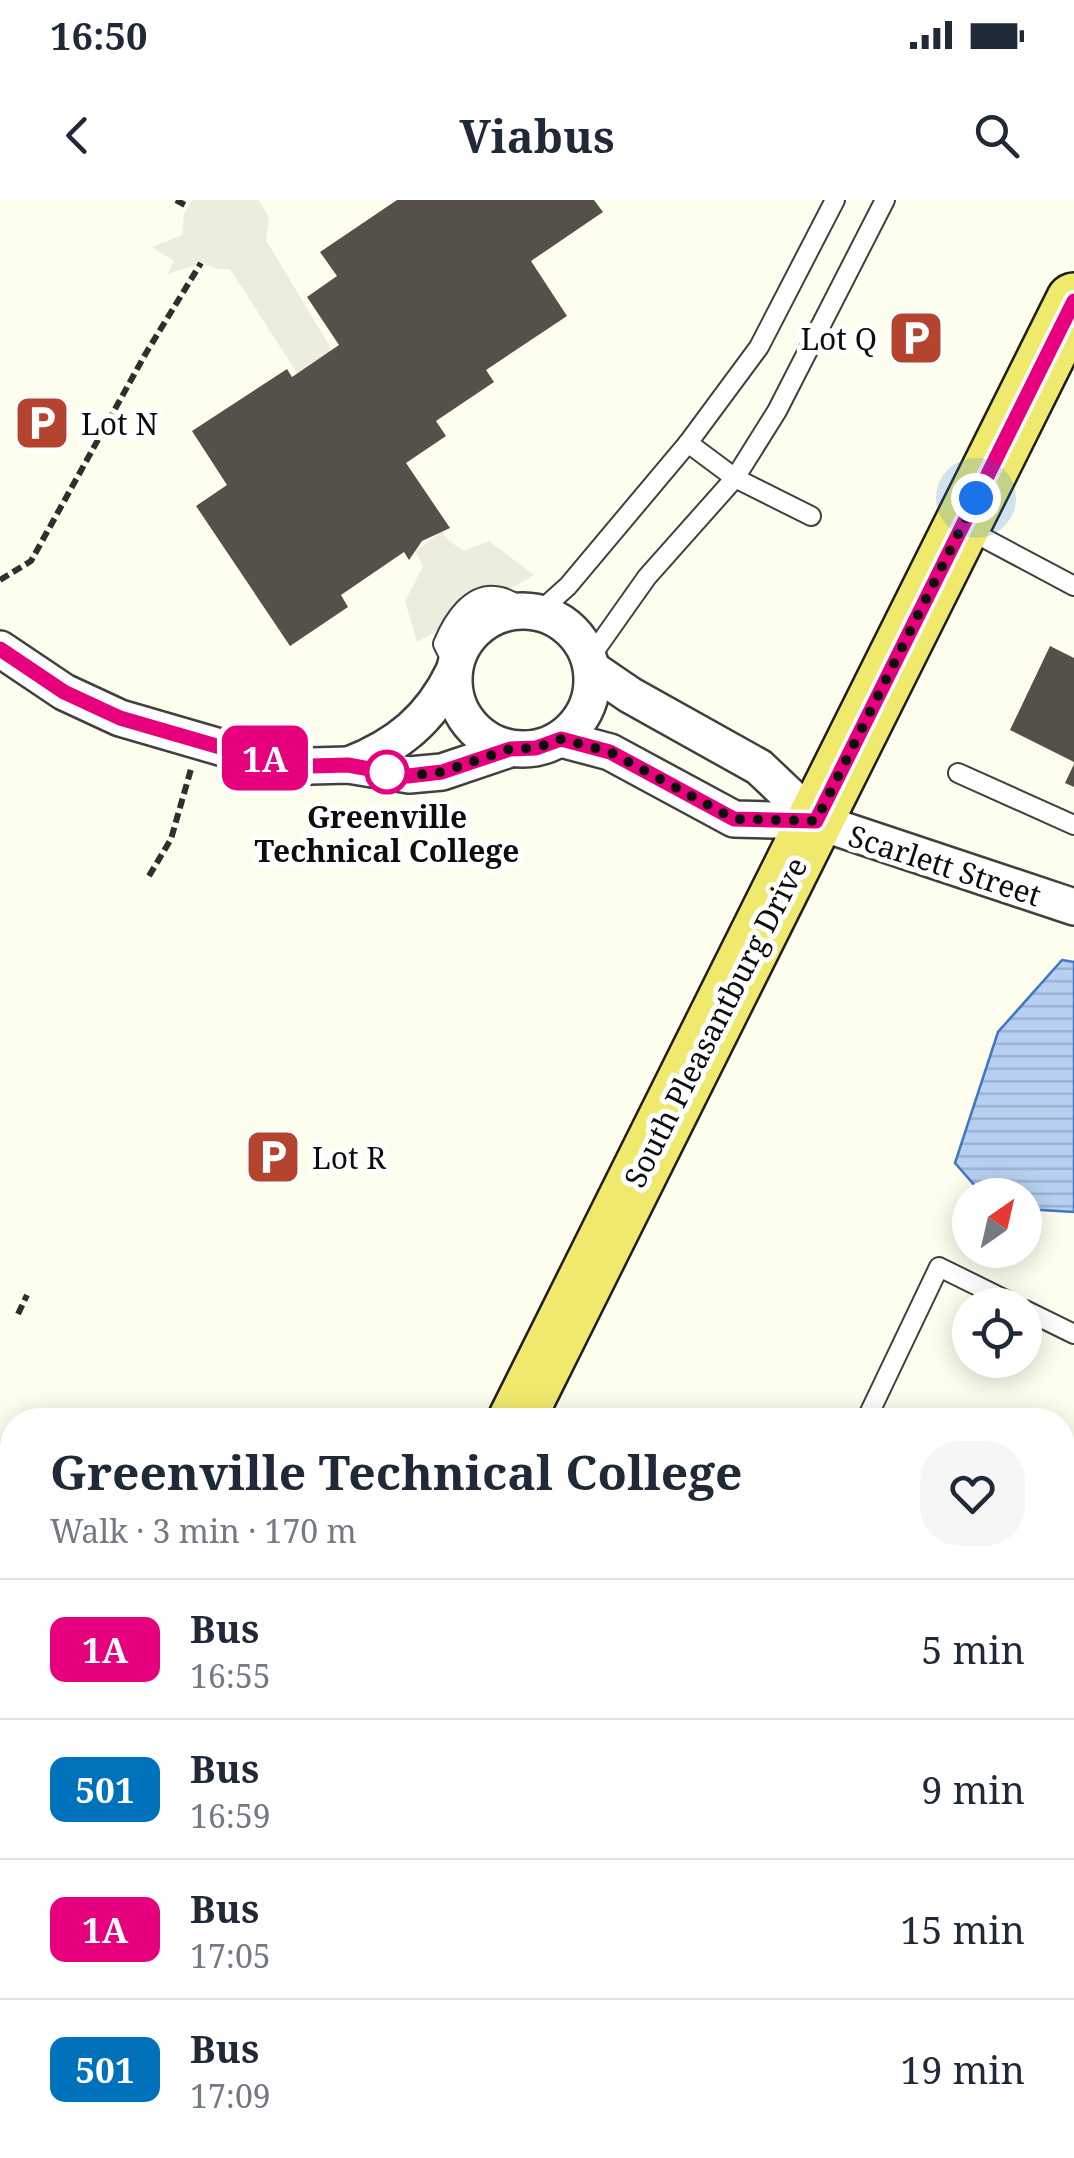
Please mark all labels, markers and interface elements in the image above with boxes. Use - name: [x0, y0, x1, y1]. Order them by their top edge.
- text: 16:50: [50, 9, 147, 61]
- text: Viabus: [459, 105, 615, 166]
- icon: back: [50, 108, 105, 163]
- icon: search: [969, 108, 1024, 163]
- parking icon: Lot Q: [886, 308, 946, 368]
- place label: Lot Q: [800, 318, 877, 359]
- parking icon: Lot N: [12, 393, 72, 453]
- place label: Lot N: [81, 403, 158, 444]
- your location: [951, 473, 1001, 523]
- line badge: 1A: [220, 726, 310, 790]
- text: 1A: [242, 735, 288, 782]
- marker: Greenville Technical College: [366, 751, 408, 793]
- place label: Greenville Technical College: [255, 796, 519, 871]
- street label: Scarlett Street: [844, 815, 1046, 915]
- street label: South Pleasantburg Drive: [614, 850, 816, 1194]
- parking icon: Lot R: [243, 1127, 303, 1187]
- place label: Lot R: [312, 1137, 386, 1178]
- north arrow: [952, 1178, 1042, 1268]
- map controls: [952, 1178, 1042, 1378]
- button: locate: [952, 1288, 1042, 1378]
- text: Greenville Technical College: [50, 1439, 743, 1504]
- button: heart: [920, 1441, 1025, 1546]
- text: Walk · 3 min · 170 m: [50, 1509, 357, 1552]
- text: Bus: [190, 1602, 259, 1654]
- text: 5 min: [921, 1623, 1025, 1675]
- text: 1A: [82, 1626, 128, 1673]
- text: 16:55: [190, 1654, 271, 1697]
- text: Bus: [190, 1742, 259, 1794]
- text: 9 min: [921, 1763, 1025, 1815]
- text: 501: [75, 1766, 135, 1813]
- text: 16:59: [190, 1794, 271, 1837]
- text: Bus: [190, 1882, 259, 1934]
- text: 15 min: [900, 1903, 1025, 1955]
- text: 1A: [82, 1906, 128, 1953]
- text: 17:05: [190, 1934, 271, 1977]
- text: Bus: [190, 2022, 259, 2074]
- text: 19 min: [900, 2043, 1025, 2095]
- text: 501: [75, 2046, 135, 2093]
- text: 17:09: [190, 2074, 271, 2117]

